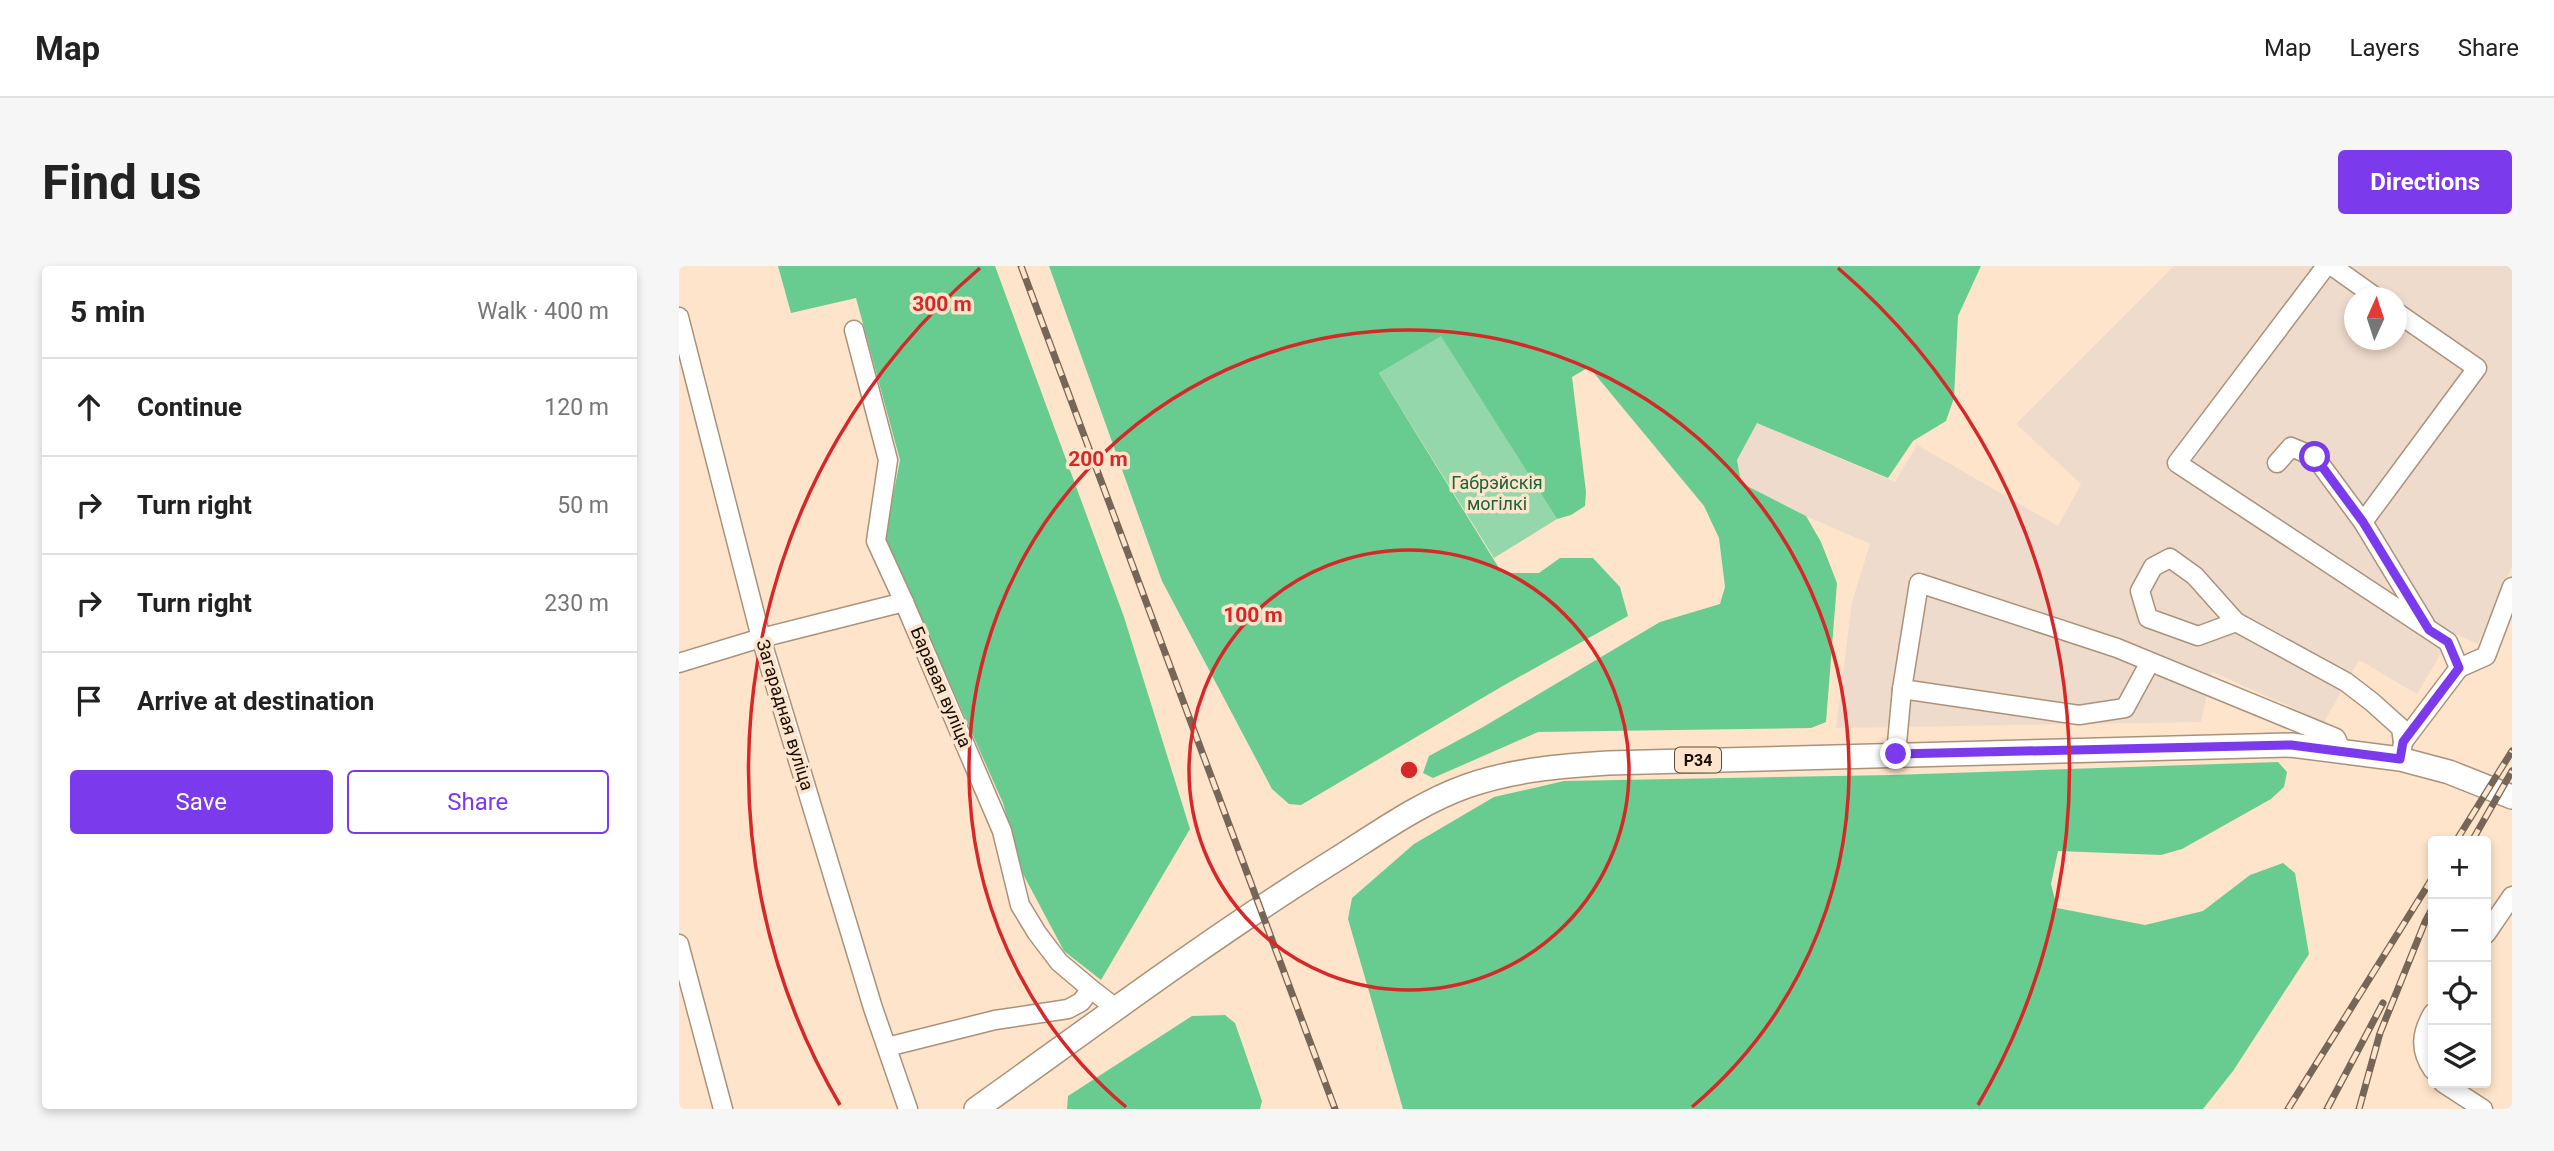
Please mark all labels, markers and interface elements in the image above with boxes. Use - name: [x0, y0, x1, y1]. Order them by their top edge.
- text: Map: [35, 29, 100, 68]
- text: Map: [2264, 34, 2312, 62]
- text: Layers: [2350, 34, 2420, 62]
- text: Share: [2458, 34, 2519, 62]
- button: Directions: [2338, 150, 2512, 214]
- text: Find us: [42, 154, 202, 211]
- north arrow: [2344, 287, 2407, 350]
- text: 300 m: [912, 292, 972, 316]
- text: 5 min: [70, 294, 145, 329]
- text: Walk · 400 m: [477, 298, 609, 325]
- icon: ahead: [70, 388, 108, 426]
- text: Continue: [137, 392, 242, 422]
- text: 120 m: [544, 394, 609, 421]
- route start: [2299, 441, 2330, 472]
- text: 200 m: [1068, 447, 1128, 471]
- park label: Габрэйскія могілкі: [1451, 472, 1543, 514]
- icon: right: [70, 486, 108, 524]
- text: Turn right: [137, 490, 252, 520]
- text: 50 m: [557, 492, 609, 519]
- icon: right: [70, 584, 108, 622]
- text: Turn right: [137, 588, 252, 618]
- text: 230 m: [544, 590, 609, 617]
- text: 100 m: [1223, 603, 1283, 627]
- street label: Баравая вуліца: [907, 623, 976, 750]
- street label: Загарадная вуліца: [753, 637, 818, 793]
- icon: arrive: [70, 682, 108, 720]
- text: Arrive at destination: [137, 686, 374, 716]
- route end: [1880, 738, 1911, 769]
- road number: Р34: [1675, 747, 1721, 772]
- centre of rings: [1397, 758, 1421, 782]
- button: Save: [70, 770, 333, 834]
- button: Share: [347, 770, 609, 834]
- map controls: [2428, 836, 2491, 1088]
- button: +: [2428, 836, 2491, 899]
- button: −: [2428, 899, 2491, 962]
- button: locate: [2428, 962, 2491, 1025]
- button: layers: [2428, 1025, 2491, 1088]

